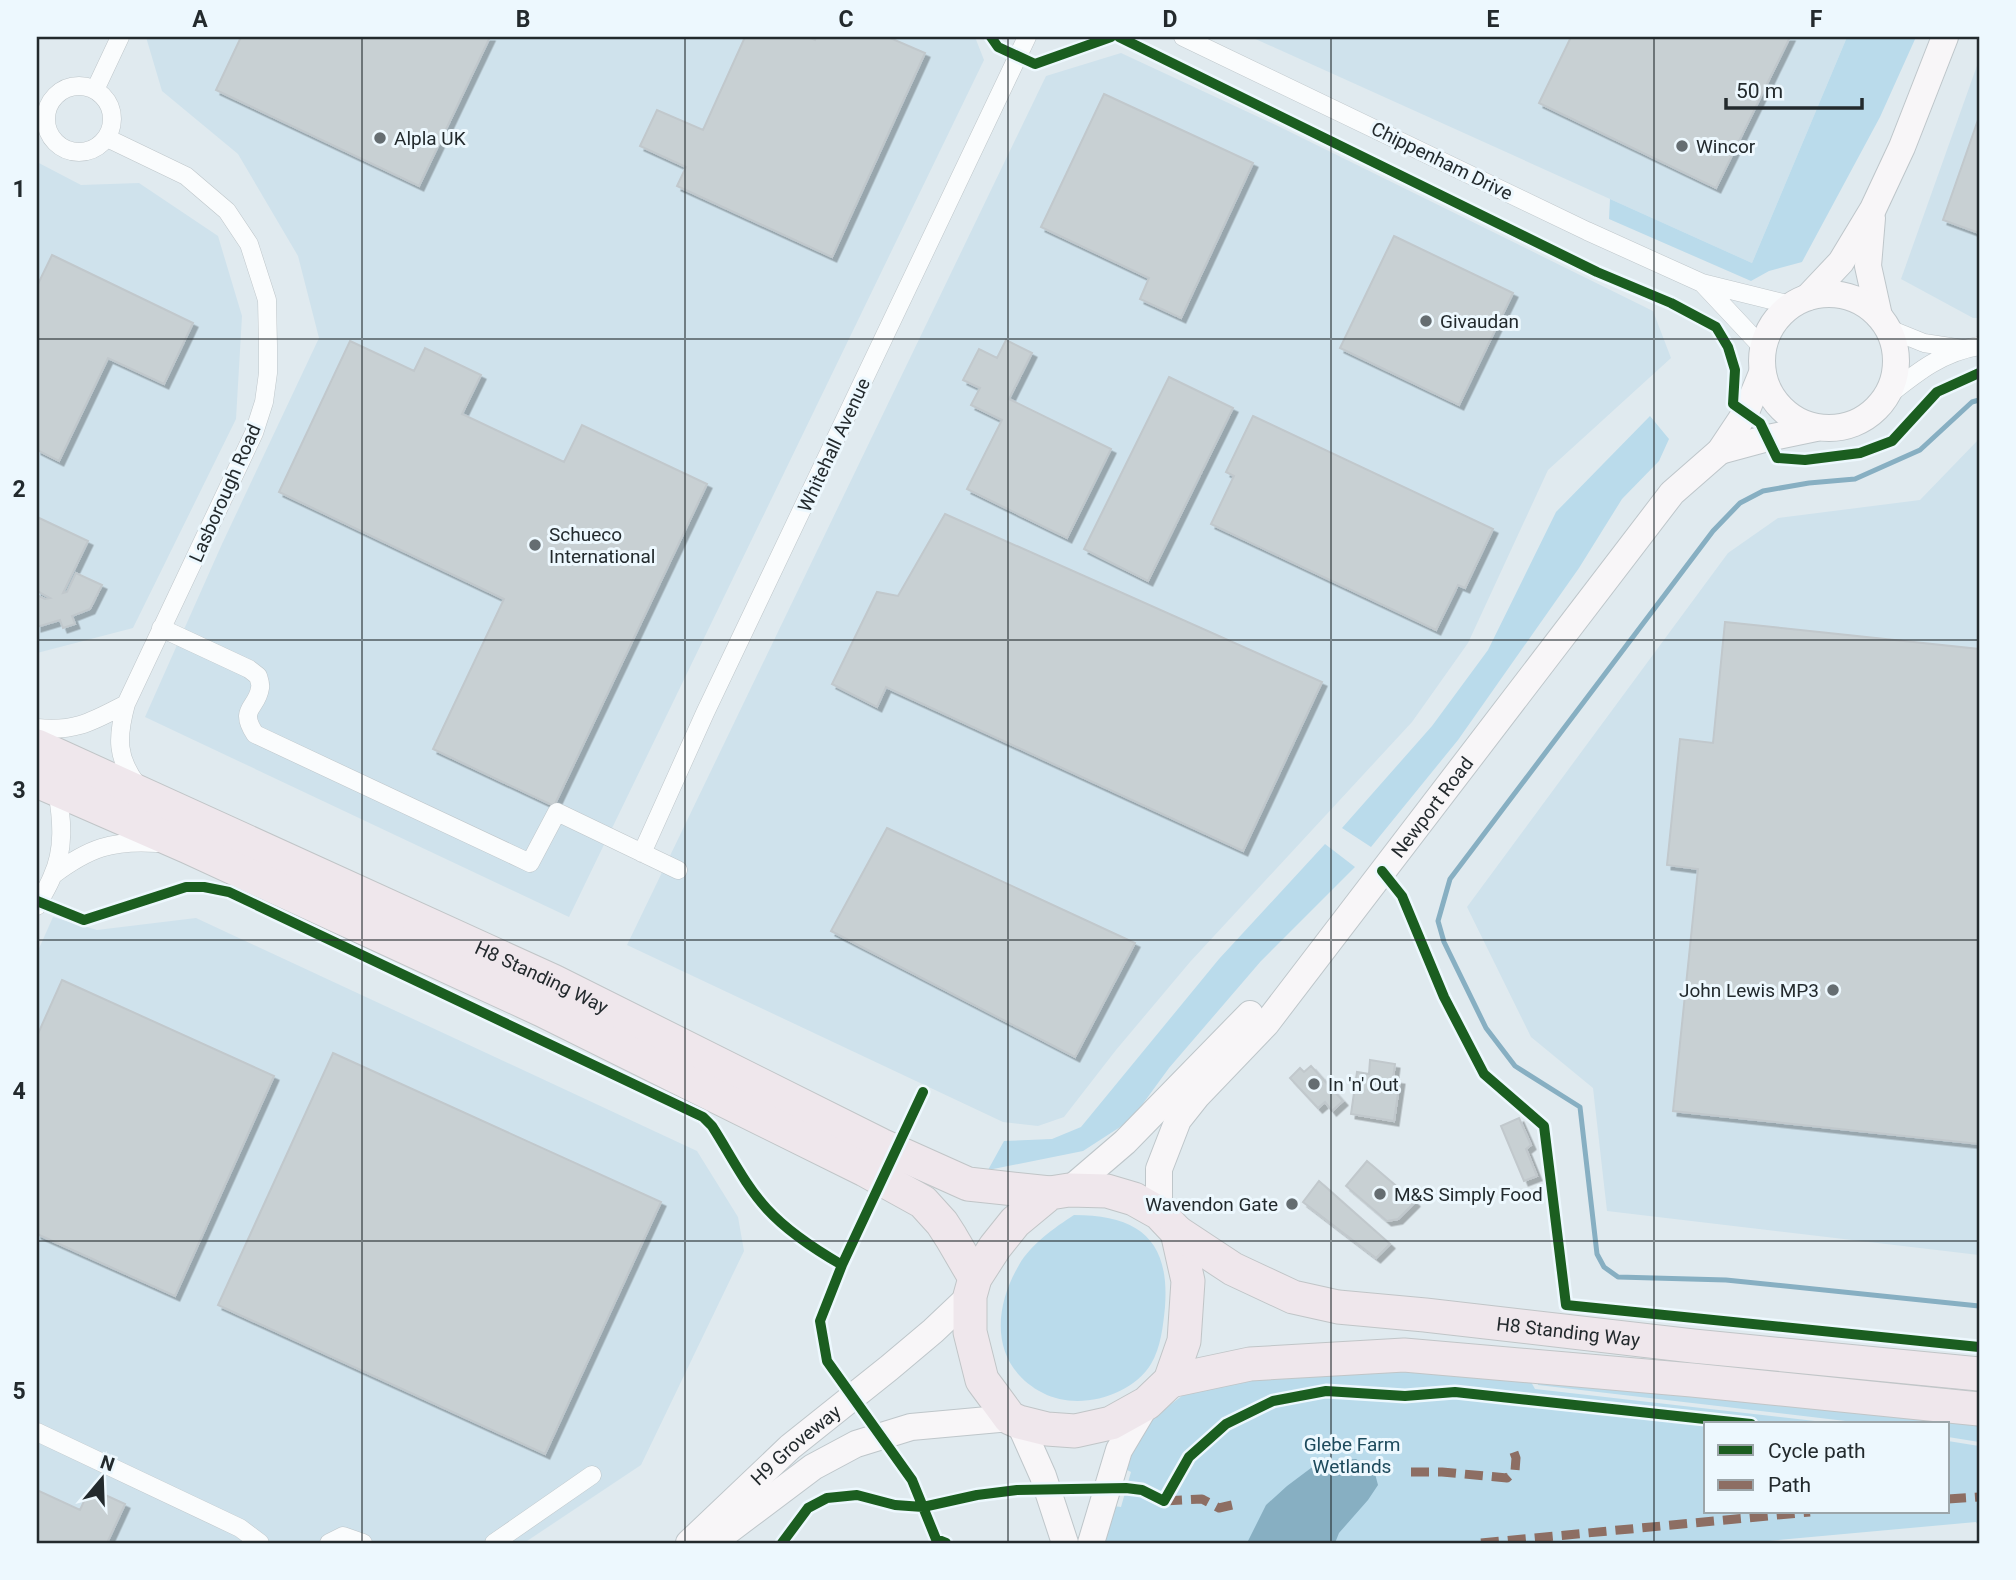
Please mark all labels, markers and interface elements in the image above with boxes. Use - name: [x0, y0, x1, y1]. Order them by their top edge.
- text: A: [192, 6, 208, 33]
- text: B: [516, 6, 530, 33]
- text: C: [838, 6, 854, 33]
- text: D: [1163, 6, 1177, 33]
- text: E: [1487, 6, 1500, 33]
- text: F: [1810, 6, 1823, 33]
- scale bar: [1726, 66, 1862, 110]
- text: 50 m: [1736, 79, 1783, 103]
- street label: Chippenham Drive: [1368, 117, 1516, 205]
- place label: Alpla UK: [394, 127, 466, 150]
- marker: Alpla UK: [372, 130, 388, 146]
- place label: Wincor: [1696, 135, 1756, 158]
- marker: Wincor: [1674, 138, 1690, 154]
- text: 1: [12, 176, 26, 203]
- place label: Givaudan: [1440, 310, 1519, 333]
- marker: Givaudan: [1418, 313, 1434, 329]
- street label: Whitehall Avenue: [793, 374, 875, 516]
- street label: Lasborough Road: [184, 420, 266, 566]
- text: 2: [12, 476, 26, 503]
- place label: Schueco International: [549, 523, 655, 568]
- marker: Schueco International: [527, 537, 543, 553]
- street label: Newport Road: [1386, 752, 1478, 862]
- text: 3: [12, 777, 26, 804]
- street label: H8 Standing Way: [472, 936, 612, 1018]
- place label: John Lewis MP3: [1679, 979, 1819, 1002]
- marker: John Lewis MP3: [1825, 982, 1841, 998]
- place label: In 'n' Out: [1328, 1073, 1399, 1096]
- marker: In 'n' Out: [1306, 1076, 1322, 1092]
- text: 4: [12, 1078, 26, 1105]
- place label: M&S Simply Food: [1394, 1183, 1543, 1206]
- marker: M&S Simply Food: [1372, 1186, 1388, 1202]
- place label: Wavendon Gate: [1145, 1193, 1278, 1216]
- marker: Wavendon Gate: [1284, 1196, 1300, 1212]
- street label: H8 Standing Way: [1495, 1312, 1641, 1351]
- text: 5: [12, 1378, 26, 1405]
- street label: H9 Groveway: [746, 1400, 845, 1490]
- legend: [1704, 1422, 1950, 1514]
- park label: Glebe Farm Wetlands: [1304, 1433, 1400, 1478]
- text: Cycle path: [1768, 1439, 1866, 1463]
- north arrow: [66, 1444, 136, 1514]
- text: N: [97, 1450, 117, 1476]
- text: Path: [1768, 1473, 1811, 1497]

